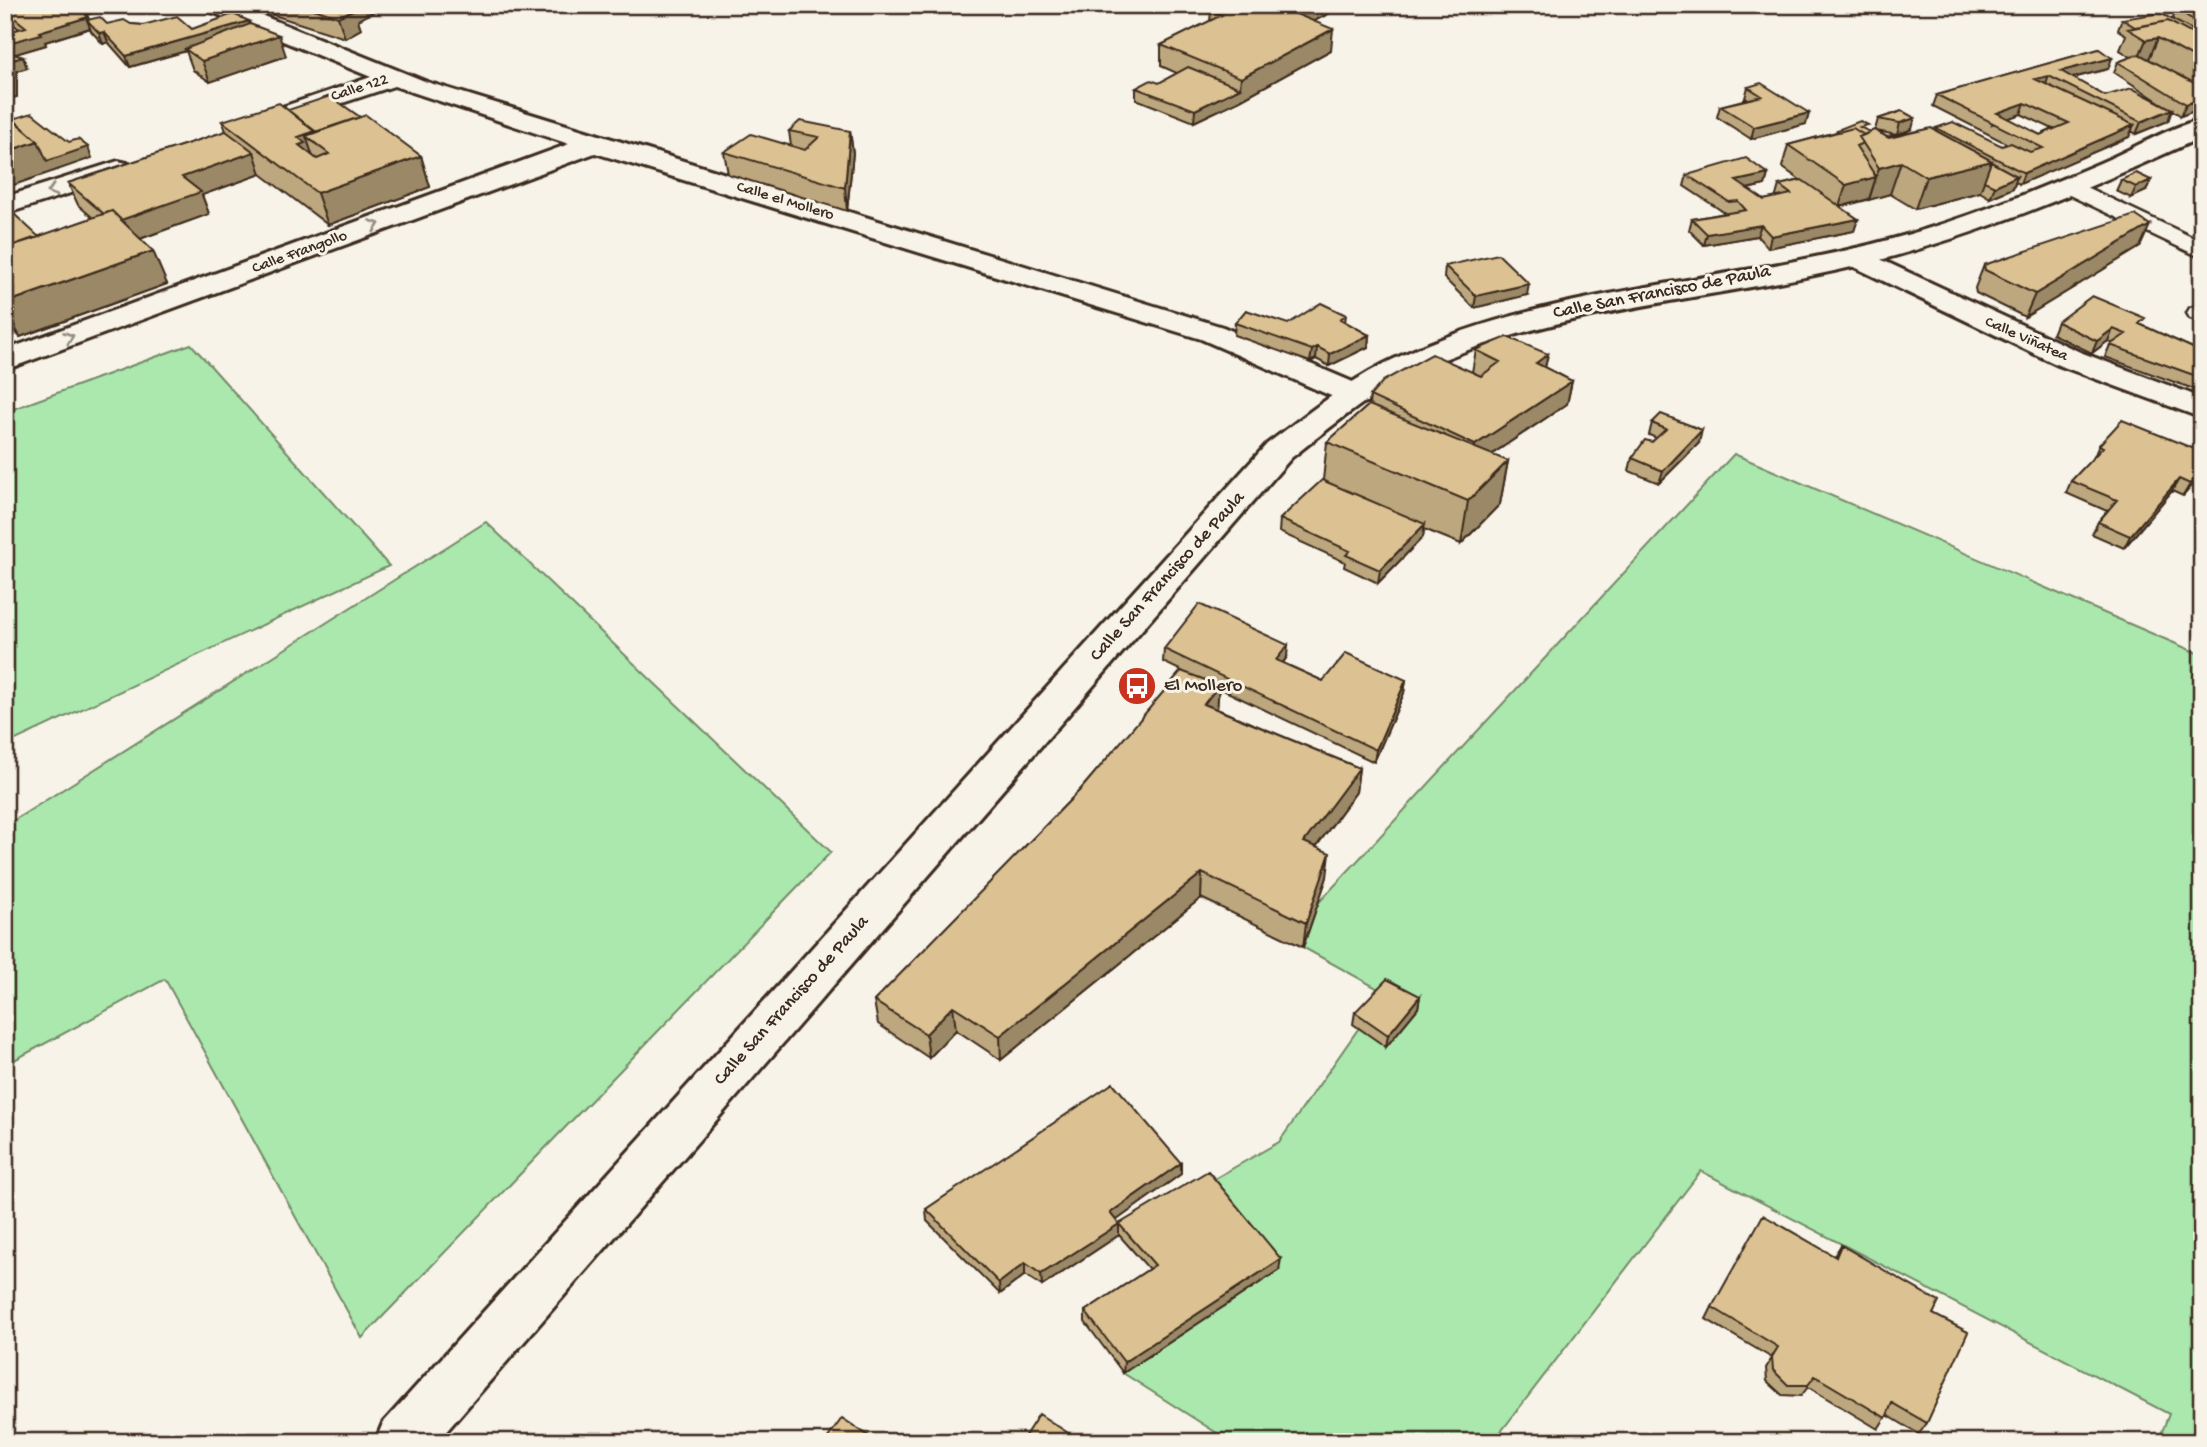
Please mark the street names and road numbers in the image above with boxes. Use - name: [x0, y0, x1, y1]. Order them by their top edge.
- street label: Calle 122: [329, 71, 391, 107]
- street label: Calle el Mollero: [734, 178, 836, 226]
- street label: Calle Frangollo: [250, 227, 350, 279]
- street label: Calle San Francisco de Paula: [1551, 260, 1774, 325]
- street label: Calle Viñatea: [1981, 313, 2072, 367]
- street label: Calle San Francisco de Paula: [1086, 486, 1251, 667]
- street label: Calle San Francisco de Paula: [710, 910, 875, 1091]

